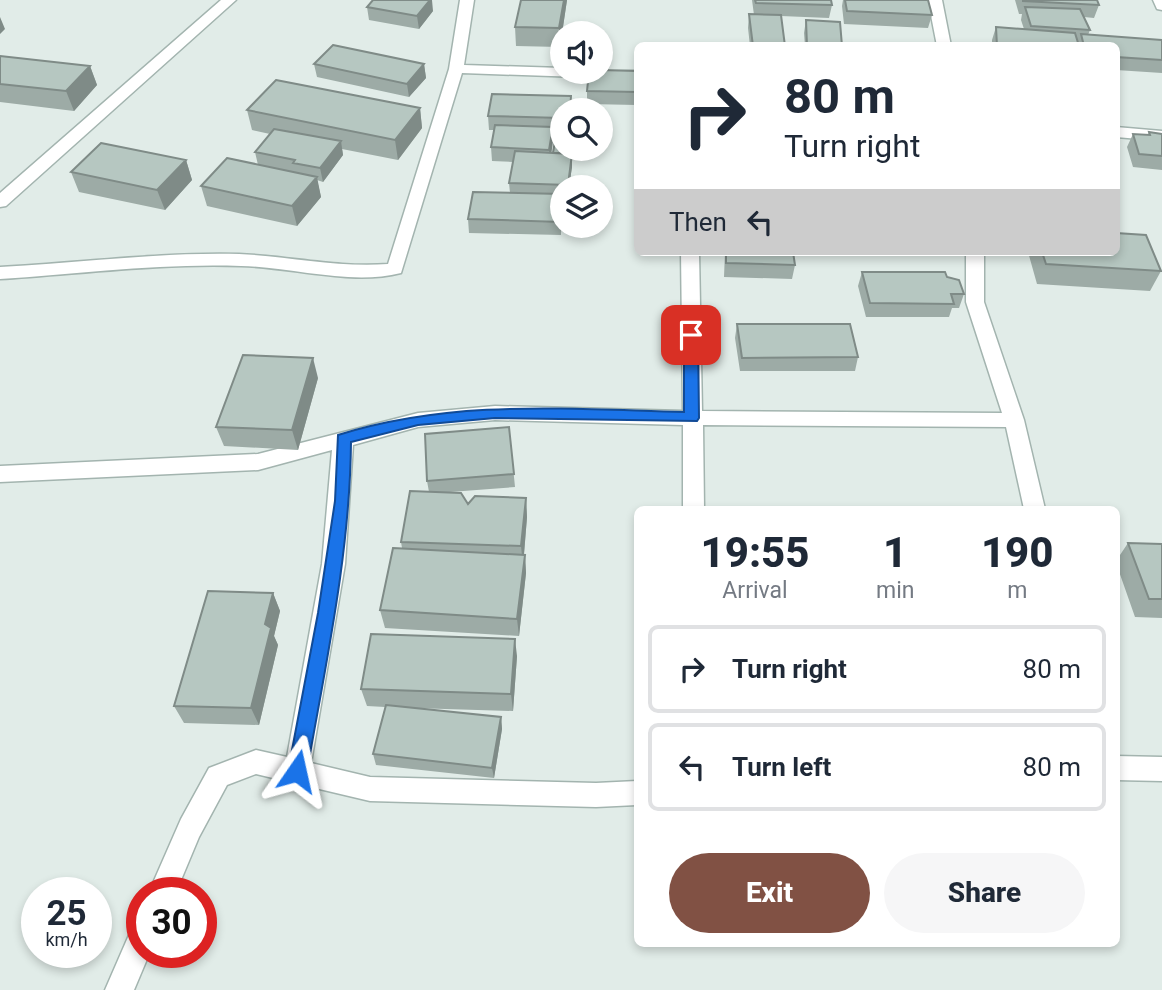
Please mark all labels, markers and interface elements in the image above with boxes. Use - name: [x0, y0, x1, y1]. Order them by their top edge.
- map controls: [550, 21, 613, 238]
- button: sound: [550, 21, 613, 84]
- text: 80 m: [784, 68, 895, 125]
- icon: right: [669, 70, 760, 161]
- button: search: [550, 98, 613, 161]
- text: Turn right: [784, 127, 920, 165]
- button: layers: [550, 175, 613, 238]
- icon: left: [741, 203, 779, 241]
- text: Then: [669, 207, 727, 237]
- pin: [661, 305, 721, 365]
- icon: arrive: [672, 316, 710, 354]
- text: 19:55: [700, 528, 810, 577]
- text: 1: [883, 528, 907, 577]
- text: 190: [981, 528, 1054, 577]
- text: Arrival: [722, 577, 788, 604]
- text: min: [876, 577, 914, 604]
- text: m: [1007, 577, 1027, 604]
- icon: right: [673, 650, 711, 688]
- text: Turn right: [732, 654, 847, 684]
- text: 80 m: [1023, 654, 1081, 684]
- position arrow: [260, 734, 334, 808]
- icon: left: [673, 748, 711, 786]
- text: Turn left: [732, 752, 831, 782]
- text: 80 m: [1023, 752, 1081, 782]
- button: Exit: [669, 853, 870, 933]
- button: Share: [884, 853, 1085, 933]
- speed limit sign: 30: [126, 877, 217, 968]
- text: 25: [46, 893, 87, 934]
- text: km/h: [45, 929, 88, 950]

